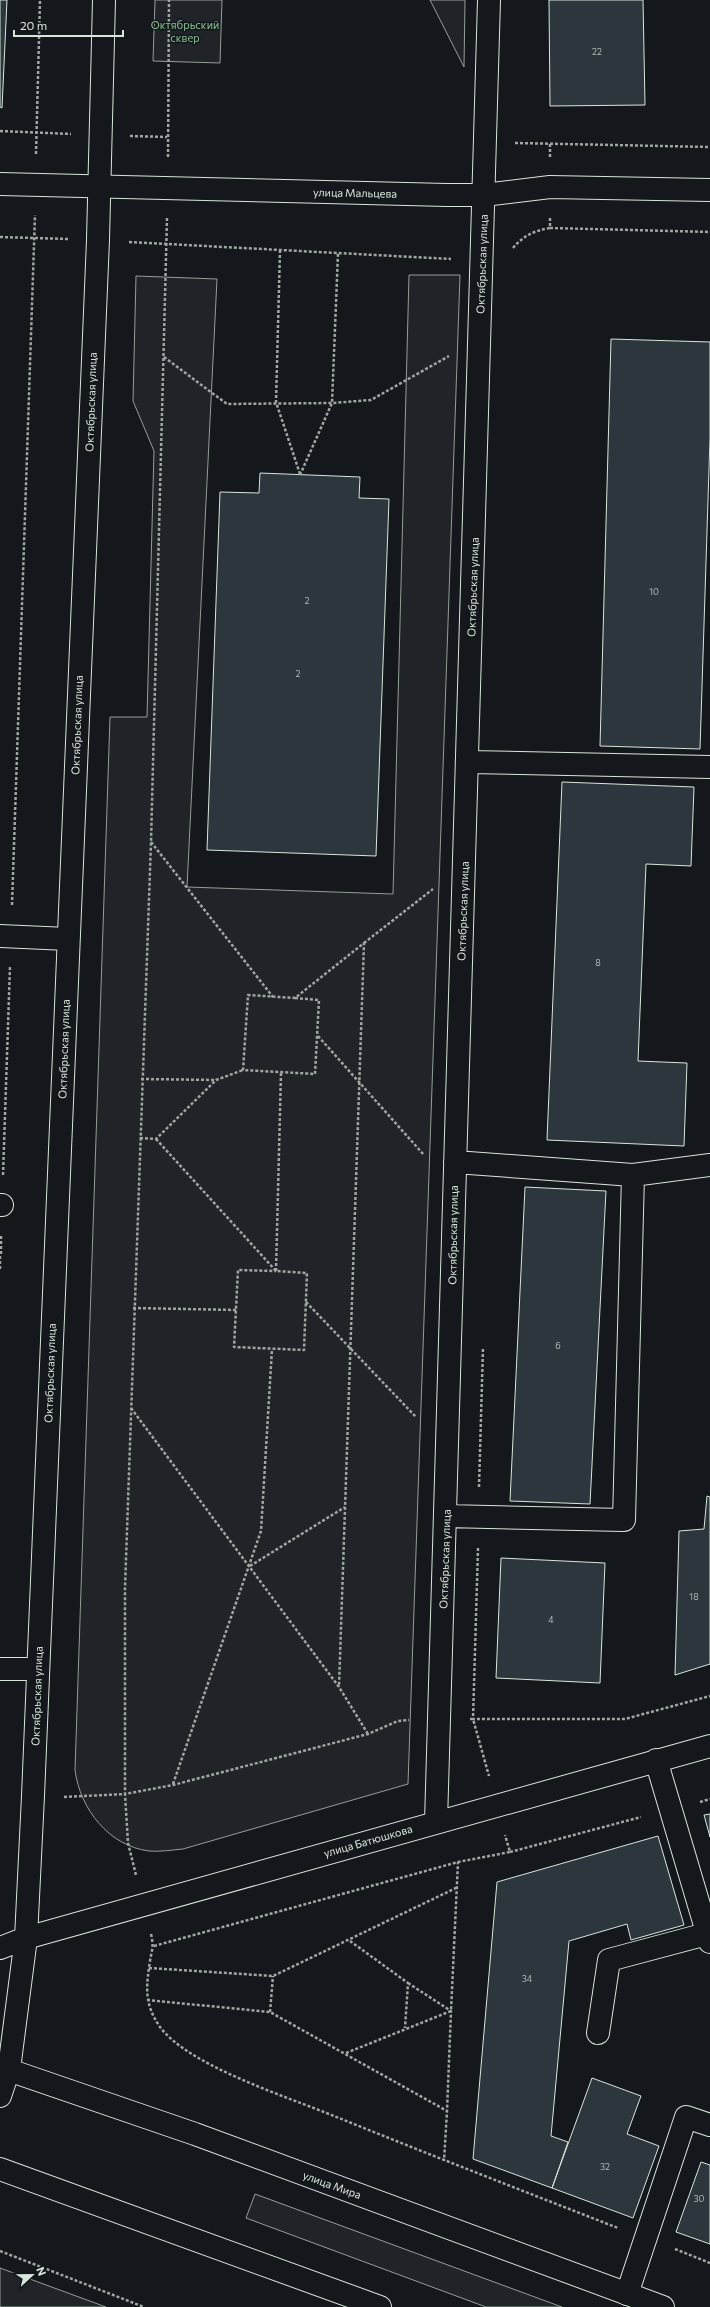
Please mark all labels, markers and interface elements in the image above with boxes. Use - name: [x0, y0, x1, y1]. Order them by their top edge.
- scale bar: [14, 12, 123, 38]
- text: 20 m: [20, 18, 47, 32]
- park label: Октябрьский сквер: [151, 18, 219, 44]
- house number: 22: [592, 46, 602, 57]
- street label: улица Мальцева: [313, 185, 397, 200]
- street label: Октябрьская улица: [473, 214, 490, 314]
- street label: Октябрьская улица: [82, 352, 99, 452]
- street label: Октябрьская улица: [464, 537, 481, 637]
- house number: 10: [649, 586, 659, 597]
- house number: 2: [305, 595, 310, 606]
- house number: 2: [296, 668, 301, 679]
- street label: Октябрьская улица: [68, 675, 85, 775]
- street label: Октябрьская улица: [454, 861, 471, 961]
- house number: 8: [595, 957, 601, 968]
- street label: Октябрьская улица: [55, 999, 72, 1099]
- street label: Октябрьская улица: [445, 1185, 460, 1285]
- street label: Октябрьская улица: [41, 1323, 58, 1423]
- house number: 6: [555, 1340, 561, 1351]
- street label: Октябрьская улица: [436, 1509, 453, 1609]
- house number: 18: [689, 1591, 699, 1602]
- house number: 4: [548, 1614, 554, 1625]
- street label: Октябрьская улица: [28, 1646, 45, 1746]
- street label: улица Батюшкова: [322, 1822, 414, 1859]
- house number: 34: [522, 1973, 533, 1984]
- house number: 32: [600, 2161, 610, 2172]
- street label: улица Мира: [301, 2168, 363, 2201]
- house number: 30: [693, 2193, 705, 2204]
- north arrow: [12, 2255, 52, 2295]
- text: N: [34, 2265, 49, 2277]

